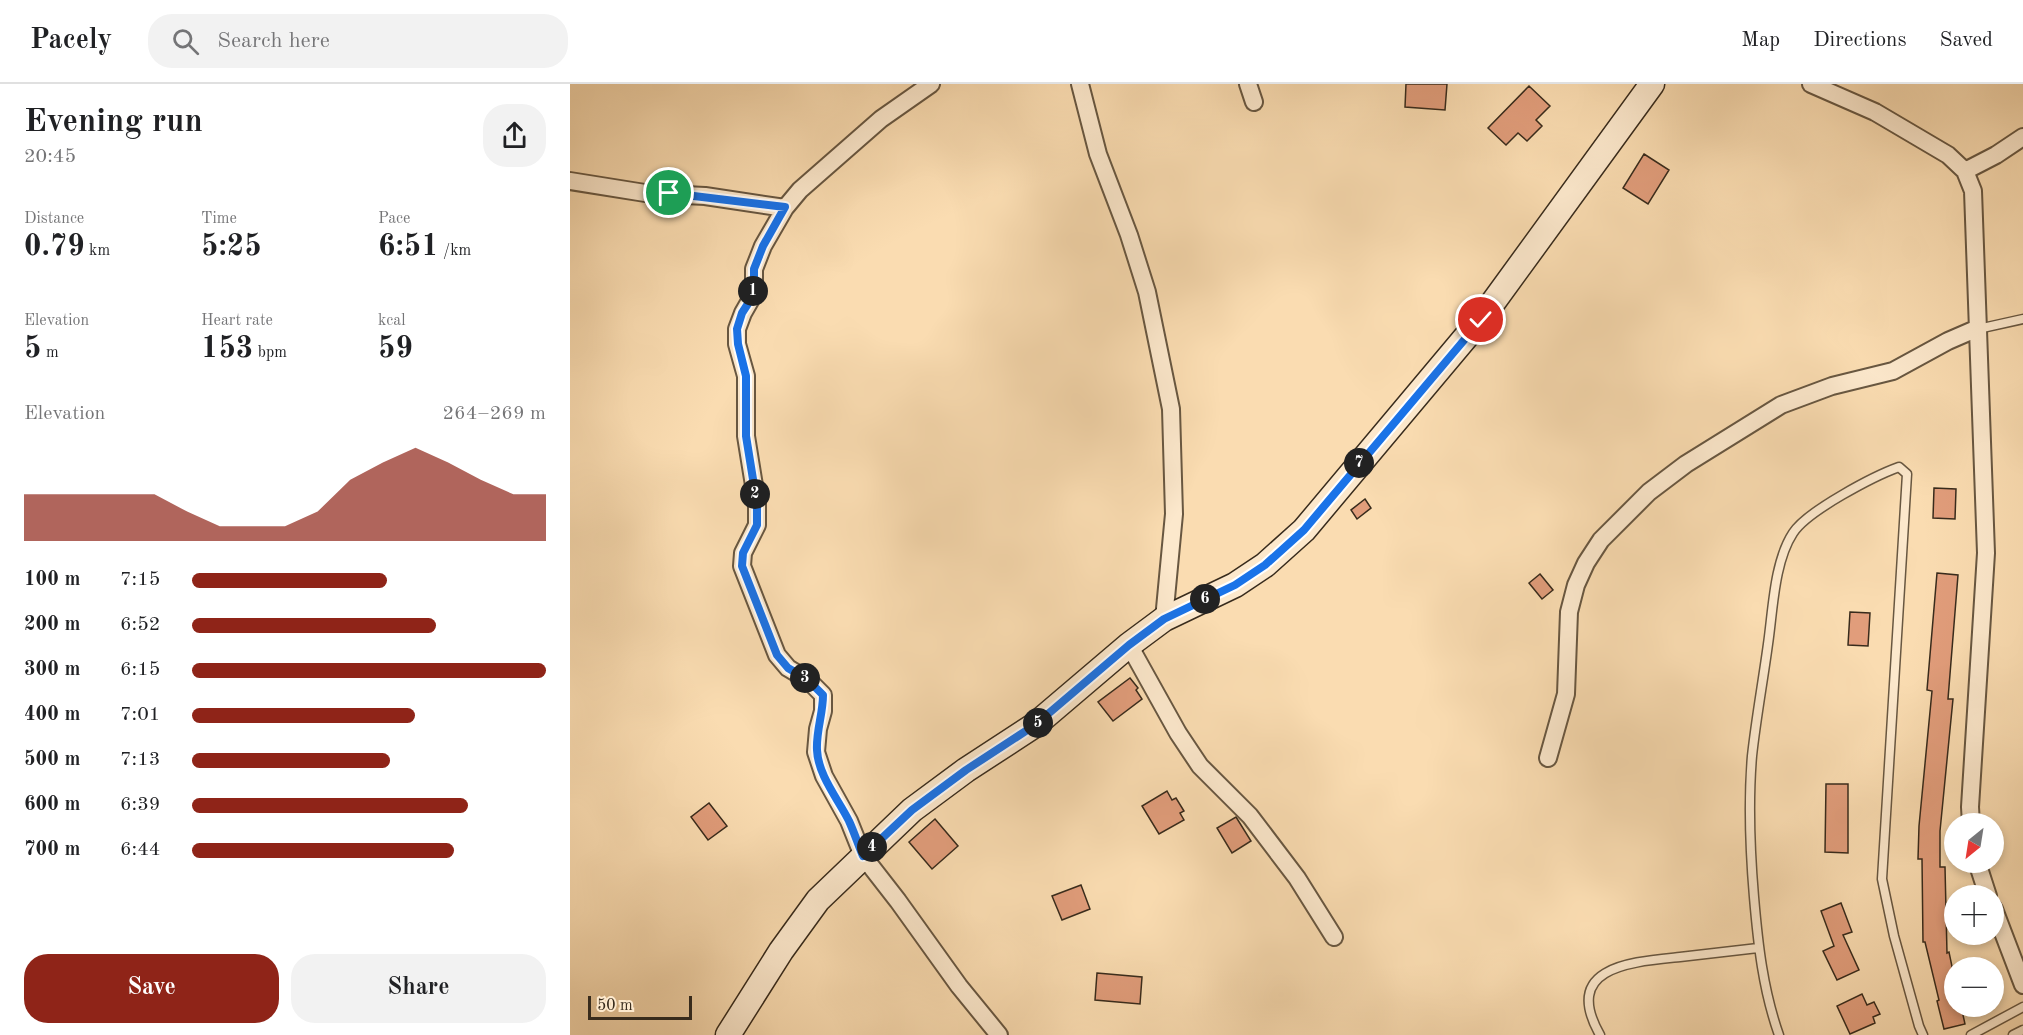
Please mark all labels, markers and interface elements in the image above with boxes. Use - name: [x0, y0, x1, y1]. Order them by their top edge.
- search box: [148, 14, 568, 68]
- icon: search: [169, 25, 202, 58]
- text: Pacely: [30, 27, 112, 55]
- text: Search here: [217, 30, 330, 52]
- text: Map: [1741, 30, 1780, 51]
- text: Directions: [1813, 30, 1907, 51]
- text: Saved: [1940, 30, 1993, 51]
- button: share: [483, 104, 546, 167]
- text: Evening run: [24, 106, 203, 139]
- text: 20:45: [24, 147, 76, 167]
- pin: [643, 167, 694, 218]
- icon: arrive: [652, 176, 685, 209]
- text: Distance: [24, 211, 84, 227]
- text: Time: [201, 211, 237, 227]
- text: Pace: [378, 211, 410, 227]
- text: 0.79: [24, 232, 85, 262]
- text: 5:25: [201, 232, 262, 262]
- text: 6:51: [378, 232, 439, 262]
- text: km: [85, 243, 110, 259]
- text: /km: [439, 243, 471, 259]
- pin: 1: [738, 276, 768, 306]
- text: 1: [748, 283, 758, 299]
- pin: [1455, 294, 1506, 345]
- icon: check: [1464, 303, 1497, 336]
- text: Elevation: [24, 313, 89, 329]
- text: Heart rate: [201, 313, 273, 329]
- text: kcal: [378, 313, 406, 329]
- text: 5: [24, 334, 41, 364]
- text: 153: [201, 334, 253, 364]
- text: 59: [378, 334, 413, 364]
- text: m: [41, 345, 59, 361]
- text: bpm: [253, 345, 287, 361]
- text: Elevation: [24, 404, 105, 424]
- text: 264–269 m: [443, 404, 546, 424]
- pin: 7: [1344, 448, 1374, 478]
- text: 7: [1354, 455, 1364, 471]
- pin: 2: [740, 479, 770, 509]
- text: 2: [750, 486, 760, 502]
- text: 100 m: [24, 570, 80, 590]
- text: 7:15: [120, 570, 160, 590]
- pin: 6: [1190, 584, 1220, 614]
- text: 6: [1200, 591, 1210, 607]
- text: 200 m: [24, 615, 80, 635]
- text: 6:52: [120, 615, 160, 635]
- text: 300 m: [24, 660, 80, 680]
- text: 6:15: [120, 660, 160, 680]
- pin: 3: [790, 663, 820, 693]
- text: 3: [800, 670, 810, 686]
- text: 400 m: [24, 705, 80, 725]
- text: 7:01: [120, 705, 160, 725]
- pin: 5: [1023, 708, 1053, 738]
- text: 5: [1033, 715, 1043, 731]
- text: 500 m: [24, 750, 80, 770]
- text: 7:13: [120, 750, 160, 770]
- text: 600 m: [24, 795, 80, 815]
- text: 6:39: [120, 795, 160, 815]
- north arrow: [1944, 813, 2004, 873]
- map controls: [1944, 813, 2004, 1017]
- pin: 4: [857, 832, 887, 862]
- text: 4: [867, 839, 877, 855]
- text: 700 m: [24, 840, 80, 860]
- text: 6:44: [120, 840, 160, 860]
- button: +: [1944, 885, 2004, 945]
- button: Save: [24, 954, 279, 1023]
- button: Share: [291, 954, 546, 1023]
- button: −: [1944, 957, 2004, 1017]
- scale bar: [588, 993, 692, 1020]
- text: 50 m: [597, 998, 633, 1014]

